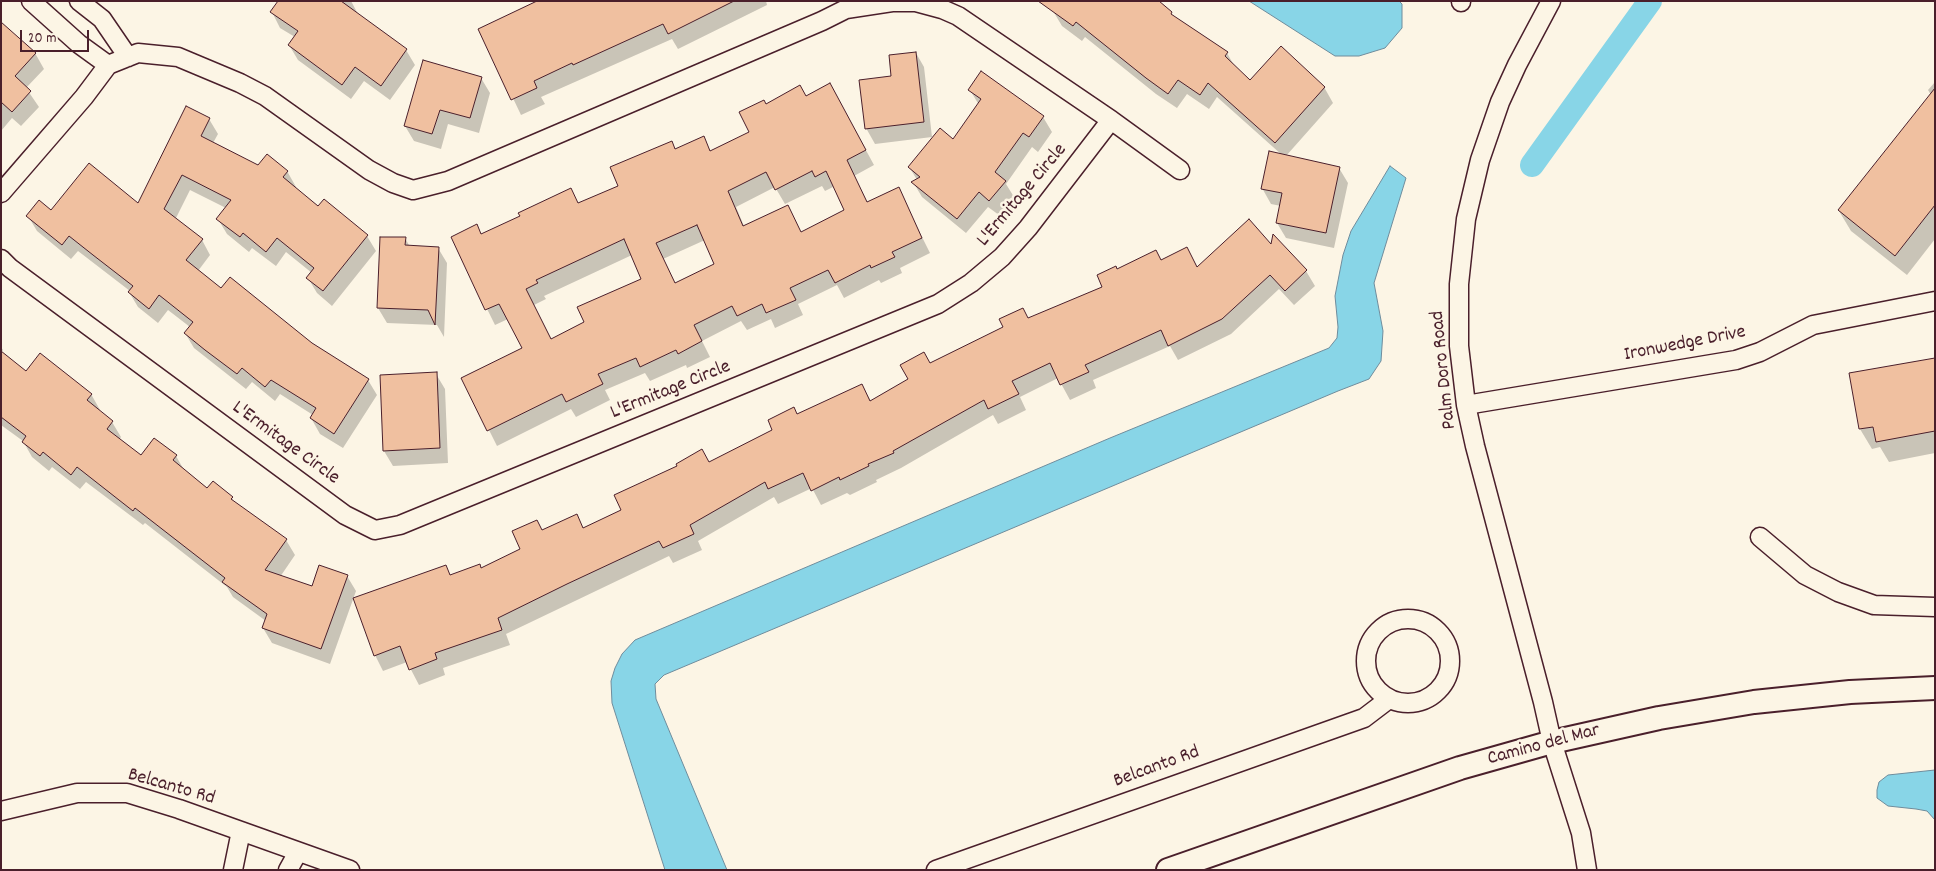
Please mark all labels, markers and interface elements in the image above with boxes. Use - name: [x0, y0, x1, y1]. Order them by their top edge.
- scale bar: [22, 20, 91, 52]
- text: 20 m: [28, 28, 56, 50]
- street label: L'Ermitage Circle: [973, 139, 1073, 253]
- street label: Palm Doro Road: [1427, 310, 1463, 430]
- street label: Ironwedge Drive: [1622, 321, 1748, 369]
- street label: L'Ermitage Circle: [607, 356, 735, 426]
- street label: L'Ermitage Circle: [226, 397, 344, 491]
- street label: Camino del Mar: [1485, 719, 1603, 773]
- street label: Belcanto Rd: [1111, 741, 1203, 795]
- street label: Belcanto Rd: [125, 764, 217, 812]

